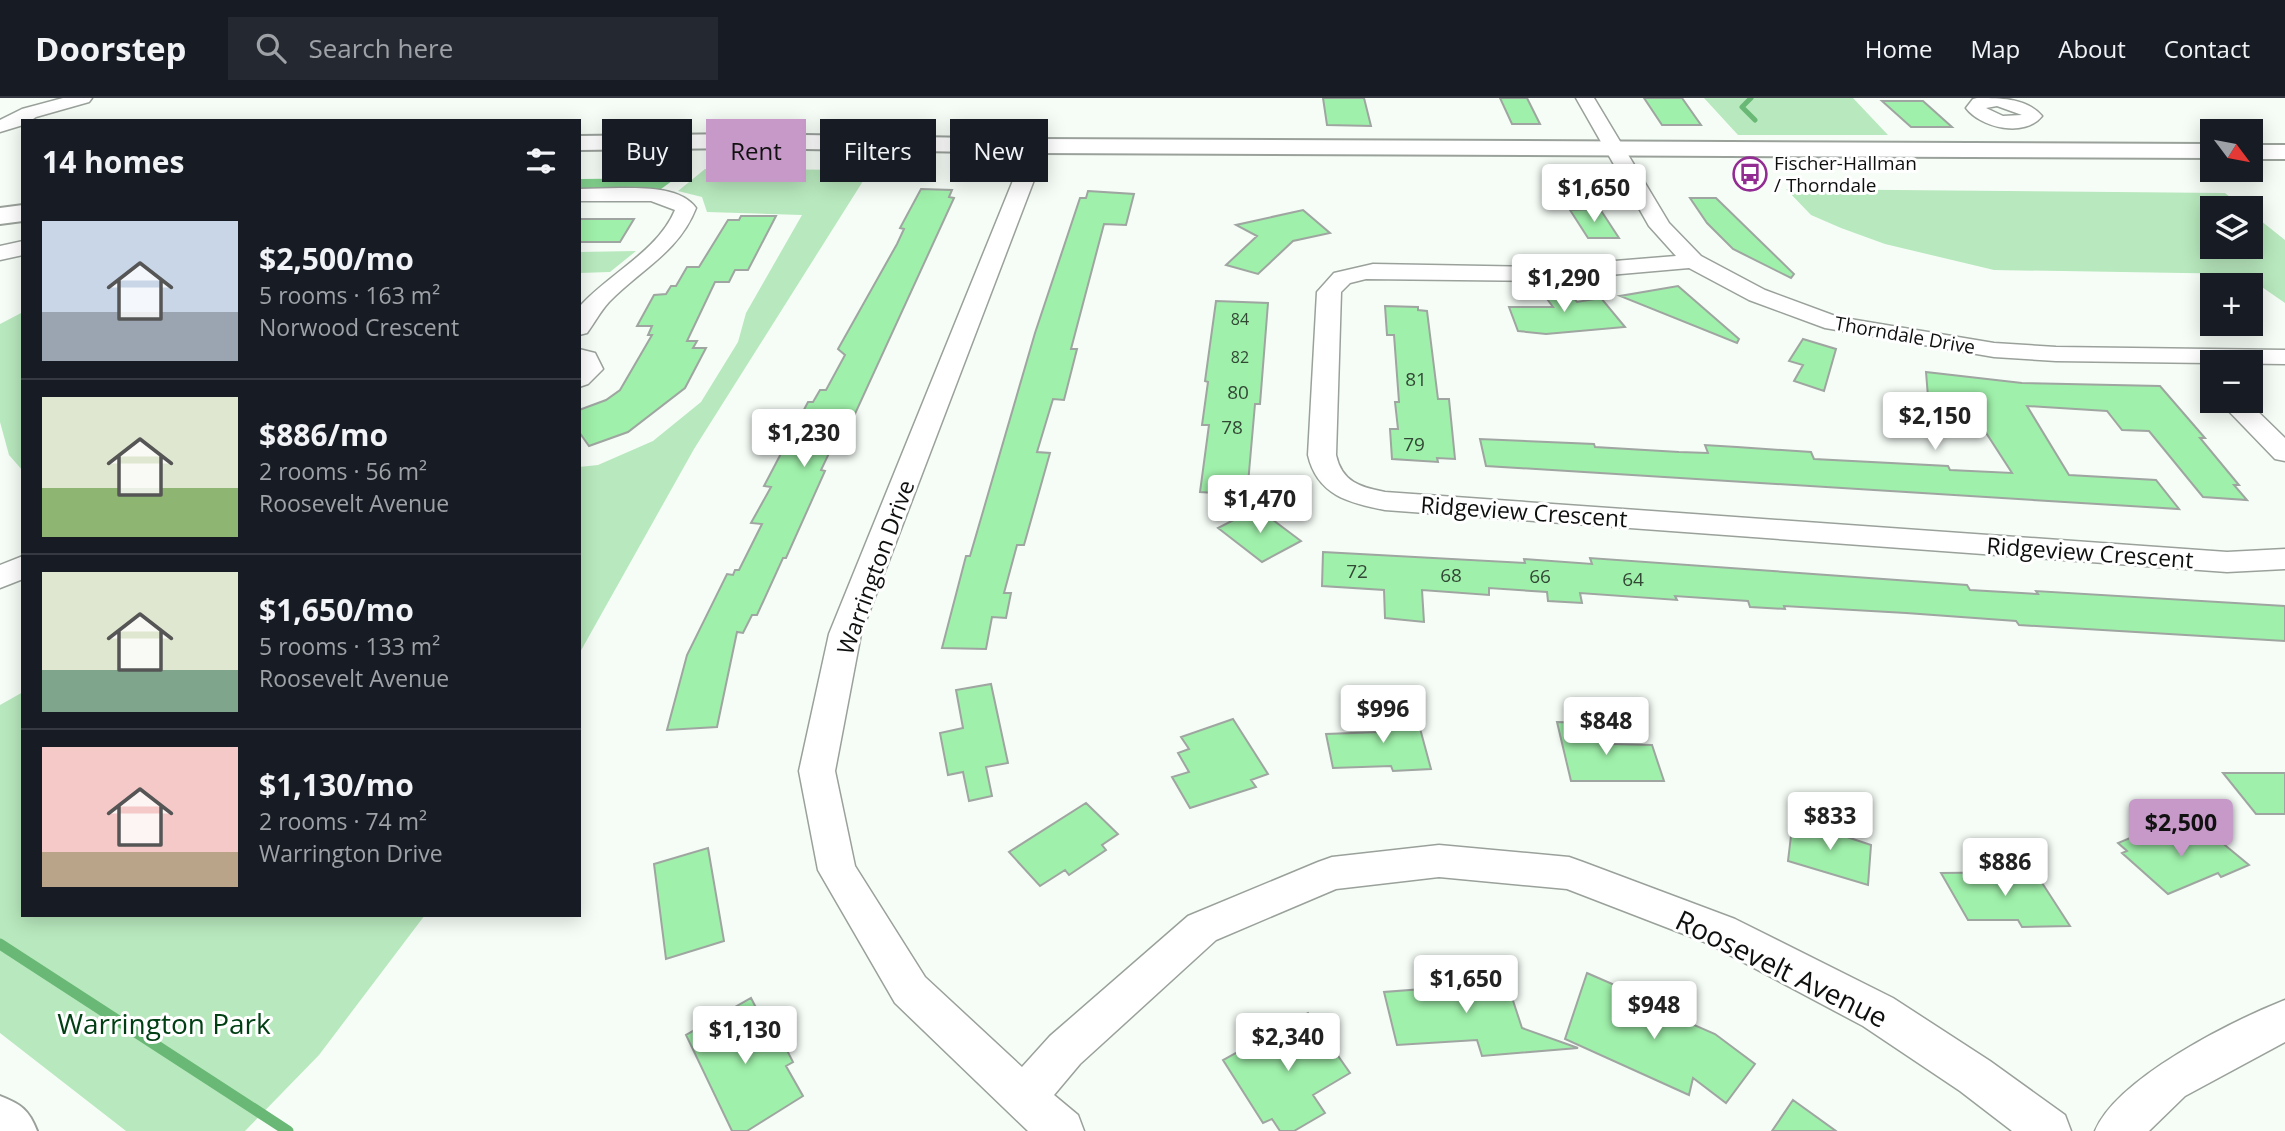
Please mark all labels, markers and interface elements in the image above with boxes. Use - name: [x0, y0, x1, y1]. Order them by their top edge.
- search box: [228, 17, 718, 80]
- text: Doorstep: [35, 26, 186, 71]
- icon: search: [252, 29, 290, 67]
- text: Search here: [308, 30, 453, 66]
- text: Home: [1865, 32, 1933, 65]
- text: Map: [1971, 32, 2020, 65]
- text: About: [2058, 32, 2126, 65]
- text: Contact: [2164, 32, 2250, 65]
- chip: Buy: [602, 119, 692, 182]
- chip: Rent: [706, 119, 806, 182]
- chip: Filters: [820, 119, 936, 182]
- chip: New: [950, 119, 1048, 182]
- north arrow: [2200, 119, 2263, 182]
- map controls: [2200, 119, 2263, 413]
- text: 14 homes: [42, 141, 185, 182]
- icon: filters: [522, 142, 560, 180]
- place label: Fischer-Hallman / Thorndale: [1774, 150, 1917, 198]
- bus stop icon: Fischer-Hallman / Thorndale: [1731, 155, 1769, 193]
- pin: $1,650: [1537, 164, 1651, 224]
- text: $1,650: [1558, 171, 1630, 203]
- button: layers: [2200, 196, 2263, 259]
- text: $2,500/mo: [259, 238, 414, 279]
- icon: home: [98, 249, 182, 333]
- pin: $1,290: [1507, 254, 1621, 314]
- text: $1,290: [1528, 261, 1600, 293]
- button: +: [2200, 273, 2263, 336]
- text: 5 rooms · 163 m²: [259, 279, 440, 311]
- house number: 84: [1231, 308, 1249, 330]
- street label: Thorndale Drive: [1833, 310, 1977, 360]
- text: Norwood Crescent: [259, 311, 459, 343]
- house number: 82: [1231, 346, 1249, 368]
- button: −: [2200, 350, 2263, 413]
- house number: 81: [1405, 366, 1427, 392]
- house number: 80: [1227, 379, 1249, 405]
- pin: $2,150: [1878, 392, 1992, 452]
- text: $2,150: [1899, 399, 1971, 431]
- pin: $1,230: [747, 410, 861, 469]
- text: $886/mo: [259, 414, 388, 455]
- house number: 78: [1221, 414, 1243, 440]
- text: $1,230: [768, 416, 840, 448]
- icon: home: [98, 425, 182, 509]
- house number: 79: [1403, 431, 1425, 457]
- text: 2 rooms · 56 m²: [259, 455, 427, 487]
- street label: Warrington Drive: [829, 475, 921, 659]
- pin: $1,470: [1203, 476, 1317, 535]
- text: $1,470: [1224, 482, 1296, 514]
- text: Roosevelt Avenue: [259, 487, 449, 519]
- street label: Ridgeview Crescent: [1419, 488, 1629, 534]
- street label: Ridgeview Crescent: [1985, 529, 2195, 575]
- house number: 72: [1346, 558, 1368, 584]
- house number: 68: [1440, 562, 1462, 588]
- house number: 66: [1529, 563, 1551, 589]
- house number: 64: [1622, 566, 1644, 592]
- text: $1,650/mo: [259, 589, 414, 630]
- icon: home: [98, 600, 182, 684]
- text: 5 rooms · 133 m²: [259, 630, 440, 662]
- text: Roosevelt Avenue: [259, 662, 449, 694]
- pin: $996: [1342, 686, 1424, 745]
- text: $996: [1357, 692, 1409, 724]
- pin: $848: [1565, 698, 1647, 757]
- text: $848: [1580, 704, 1632, 736]
- text: $1,130/mo: [259, 764, 414, 805]
- icon: home: [98, 775, 182, 859]
- pin: $833: [1789, 792, 1871, 852]
- text: $833: [1804, 799, 1856, 831]
- pin: $2,500: [2124, 800, 2238, 859]
- text: 2 rooms · 74 m²: [259, 805, 427, 837]
- text: $2,500: [2145, 806, 2217, 838]
- text: Warrington Drive: [259, 837, 443, 869]
- pin: $886: [1964, 838, 2046, 898]
- text: $886: [1979, 845, 2031, 877]
- street label: Roosevelt Avenue: [1670, 900, 1894, 1036]
- pin: $1,650: [1409, 956, 1523, 1015]
- text: $1,650: [1430, 962, 1502, 994]
- pin: $948: [1613, 982, 1695, 1041]
- text: $948: [1628, 988, 1680, 1020]
- park label: Warrington Park: [57, 1004, 271, 1042]
- pin: $1,130: [688, 1006, 802, 1066]
- text: $1,130: [709, 1013, 781, 1045]
- pin: $2,340: [1231, 1014, 1345, 1073]
- text: $2,340: [1252, 1020, 1324, 1052]

